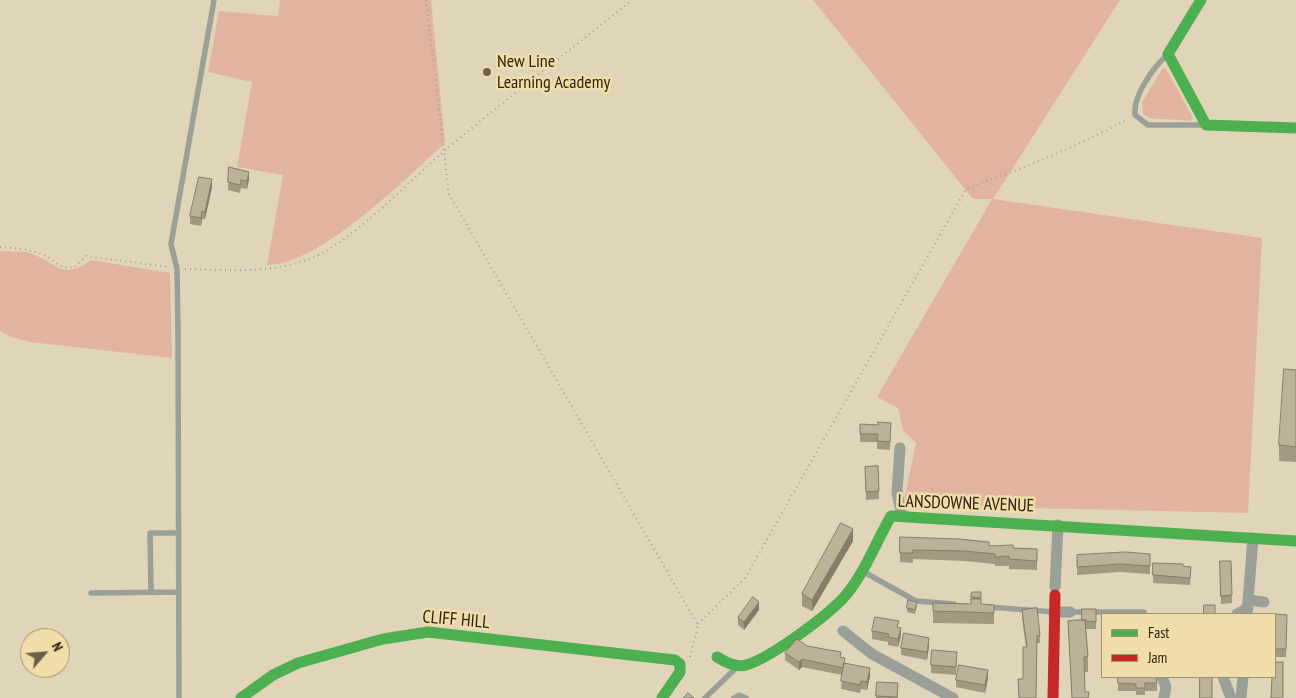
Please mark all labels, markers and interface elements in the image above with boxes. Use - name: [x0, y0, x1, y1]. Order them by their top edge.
- place label: New Line Learning Academy: [497, 51, 610, 94]
- marker: New Line Learning Academy: [481, 66, 493, 78]
- street label: LANSDOWNE AVENUE: [897, 491, 1035, 517]
- street label: CLIFF HILL: [421, 606, 491, 634]
- legend: [1101, 613, 1276, 678]
- text: Fast: [1148, 623, 1169, 642]
- north arrow: [20, 628, 70, 678]
- text: N: [48, 639, 67, 654]
- text: Jam: [1148, 648, 1167, 667]

